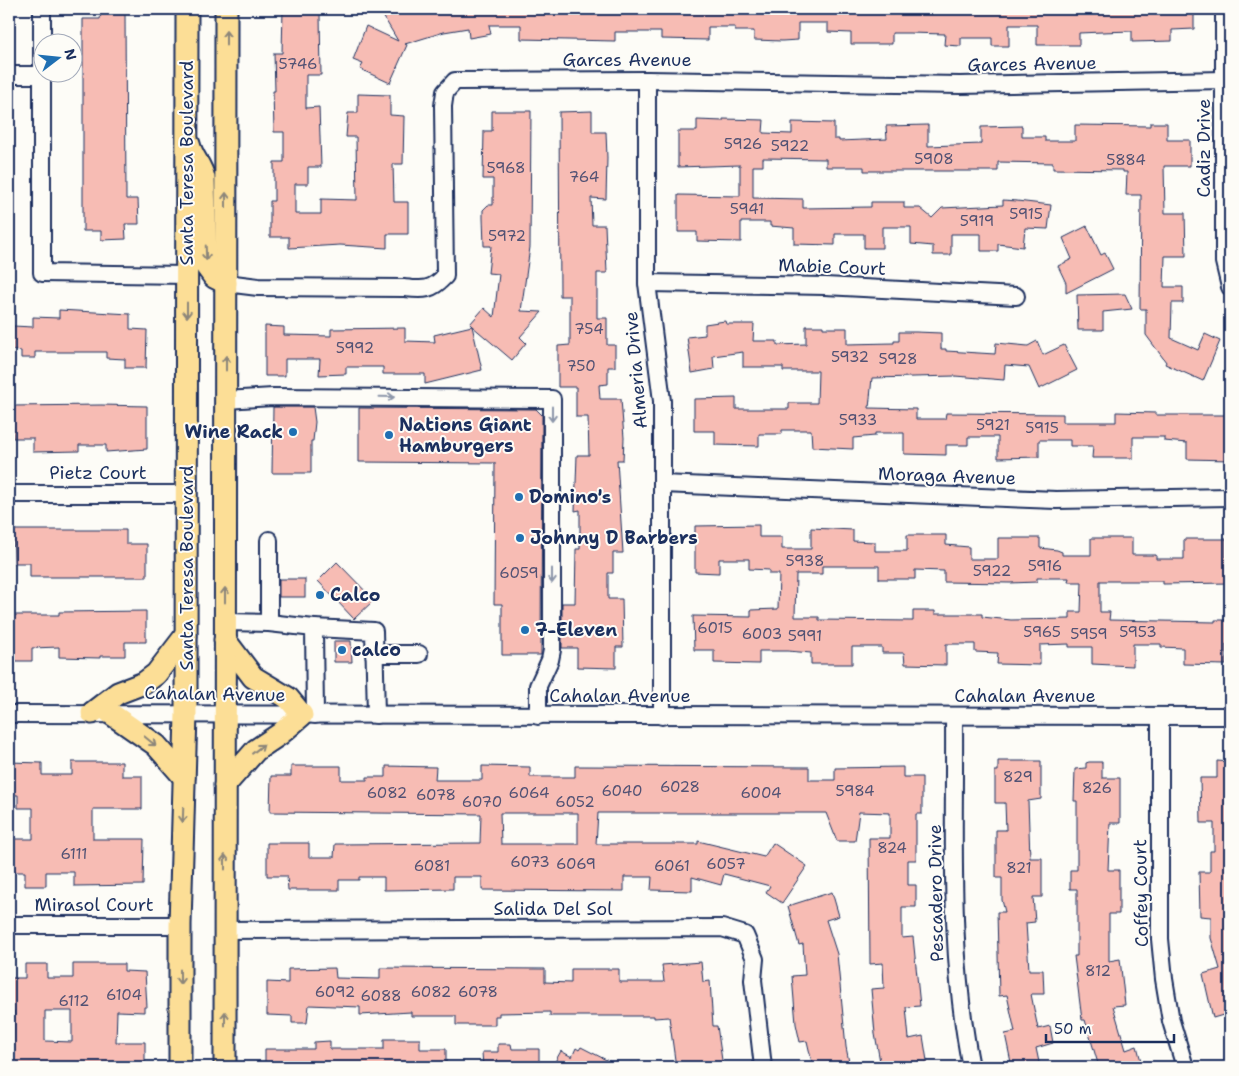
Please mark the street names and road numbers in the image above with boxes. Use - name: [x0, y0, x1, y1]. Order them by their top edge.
- street label: Garces Avenue: [562, 48, 692, 72]
- street label: Garces Avenue: [967, 51, 1097, 77]
- street label: Santa Teresa Boulevard: [175, 60, 199, 266]
- street label: Cadiz Drive: [1192, 99, 1216, 197]
- street label: Mabie Court: [778, 253, 886, 281]
- street label: Almeria Drive: [619, 310, 653, 430]
- street label: Pietz Court: [49, 461, 147, 485]
- street label: Moraga Avenue: [878, 462, 1016, 490]
- street label: Santa Teresa Boulevard: [175, 465, 199, 671]
- street label: Cahalan Avenue: [144, 681, 286, 707]
- street label: Cahalan Avenue: [549, 684, 691, 708]
- street label: Cahalan Avenue: [954, 684, 1096, 708]
- street label: Pescadero Drive: [923, 824, 949, 962]
- street label: Coffey Court: [1128, 839, 1154, 947]
- street label: Mirasol Court: [34, 893, 154, 917]
- street label: Salida Del Sol: [493, 897, 613, 921]

